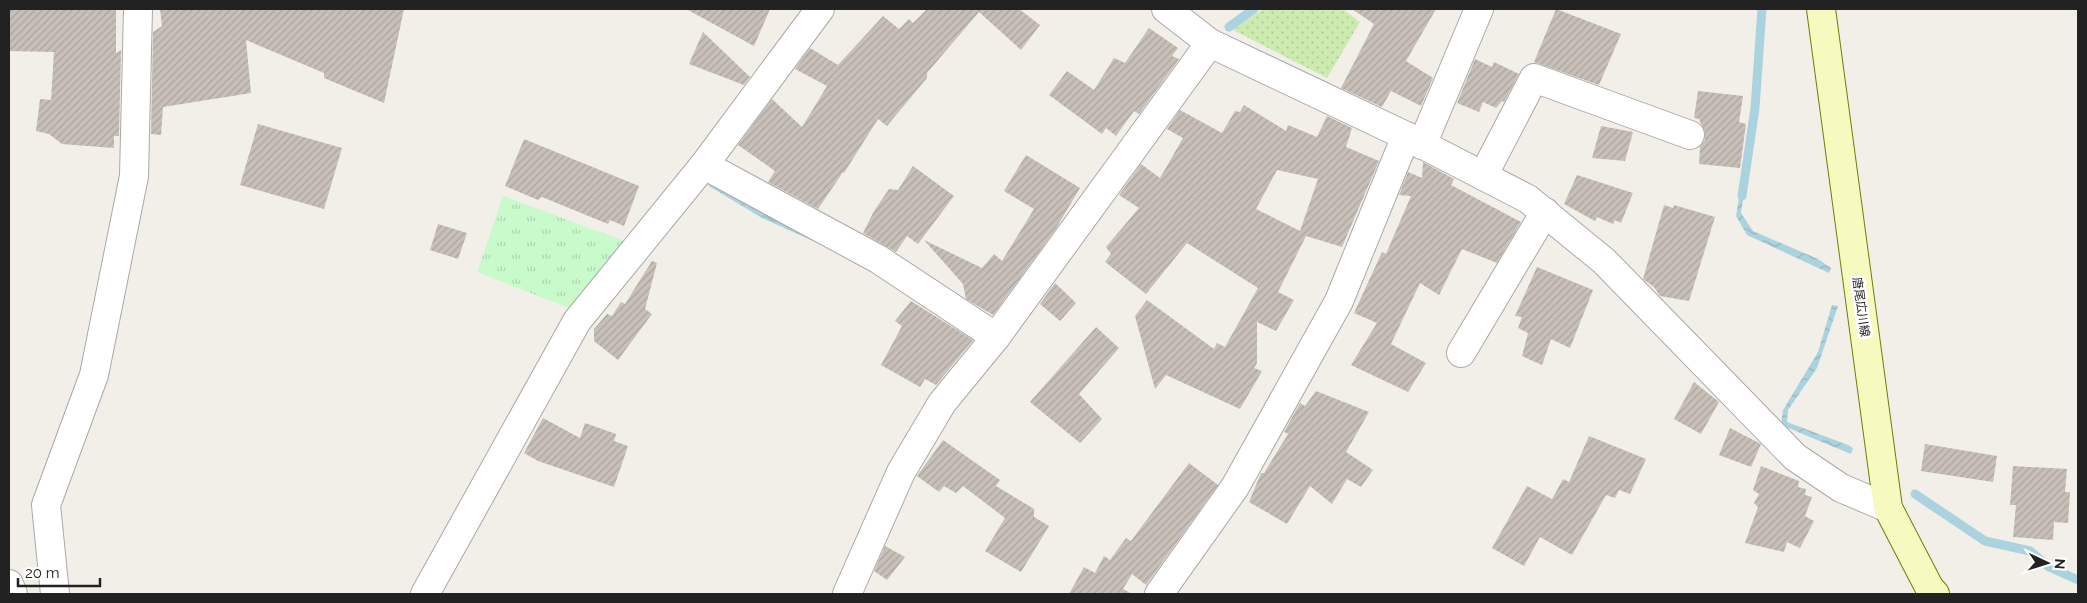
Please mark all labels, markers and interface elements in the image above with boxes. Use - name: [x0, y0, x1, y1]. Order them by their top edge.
- street label: 唐尾広川線: [1850, 276, 1872, 338]
- north arrow: [2022, 538, 2072, 588]
- scale bar: [18, 556, 100, 588]
- text: N: [2052, 558, 2068, 570]
- text: 20 m: [25, 564, 60, 582]

